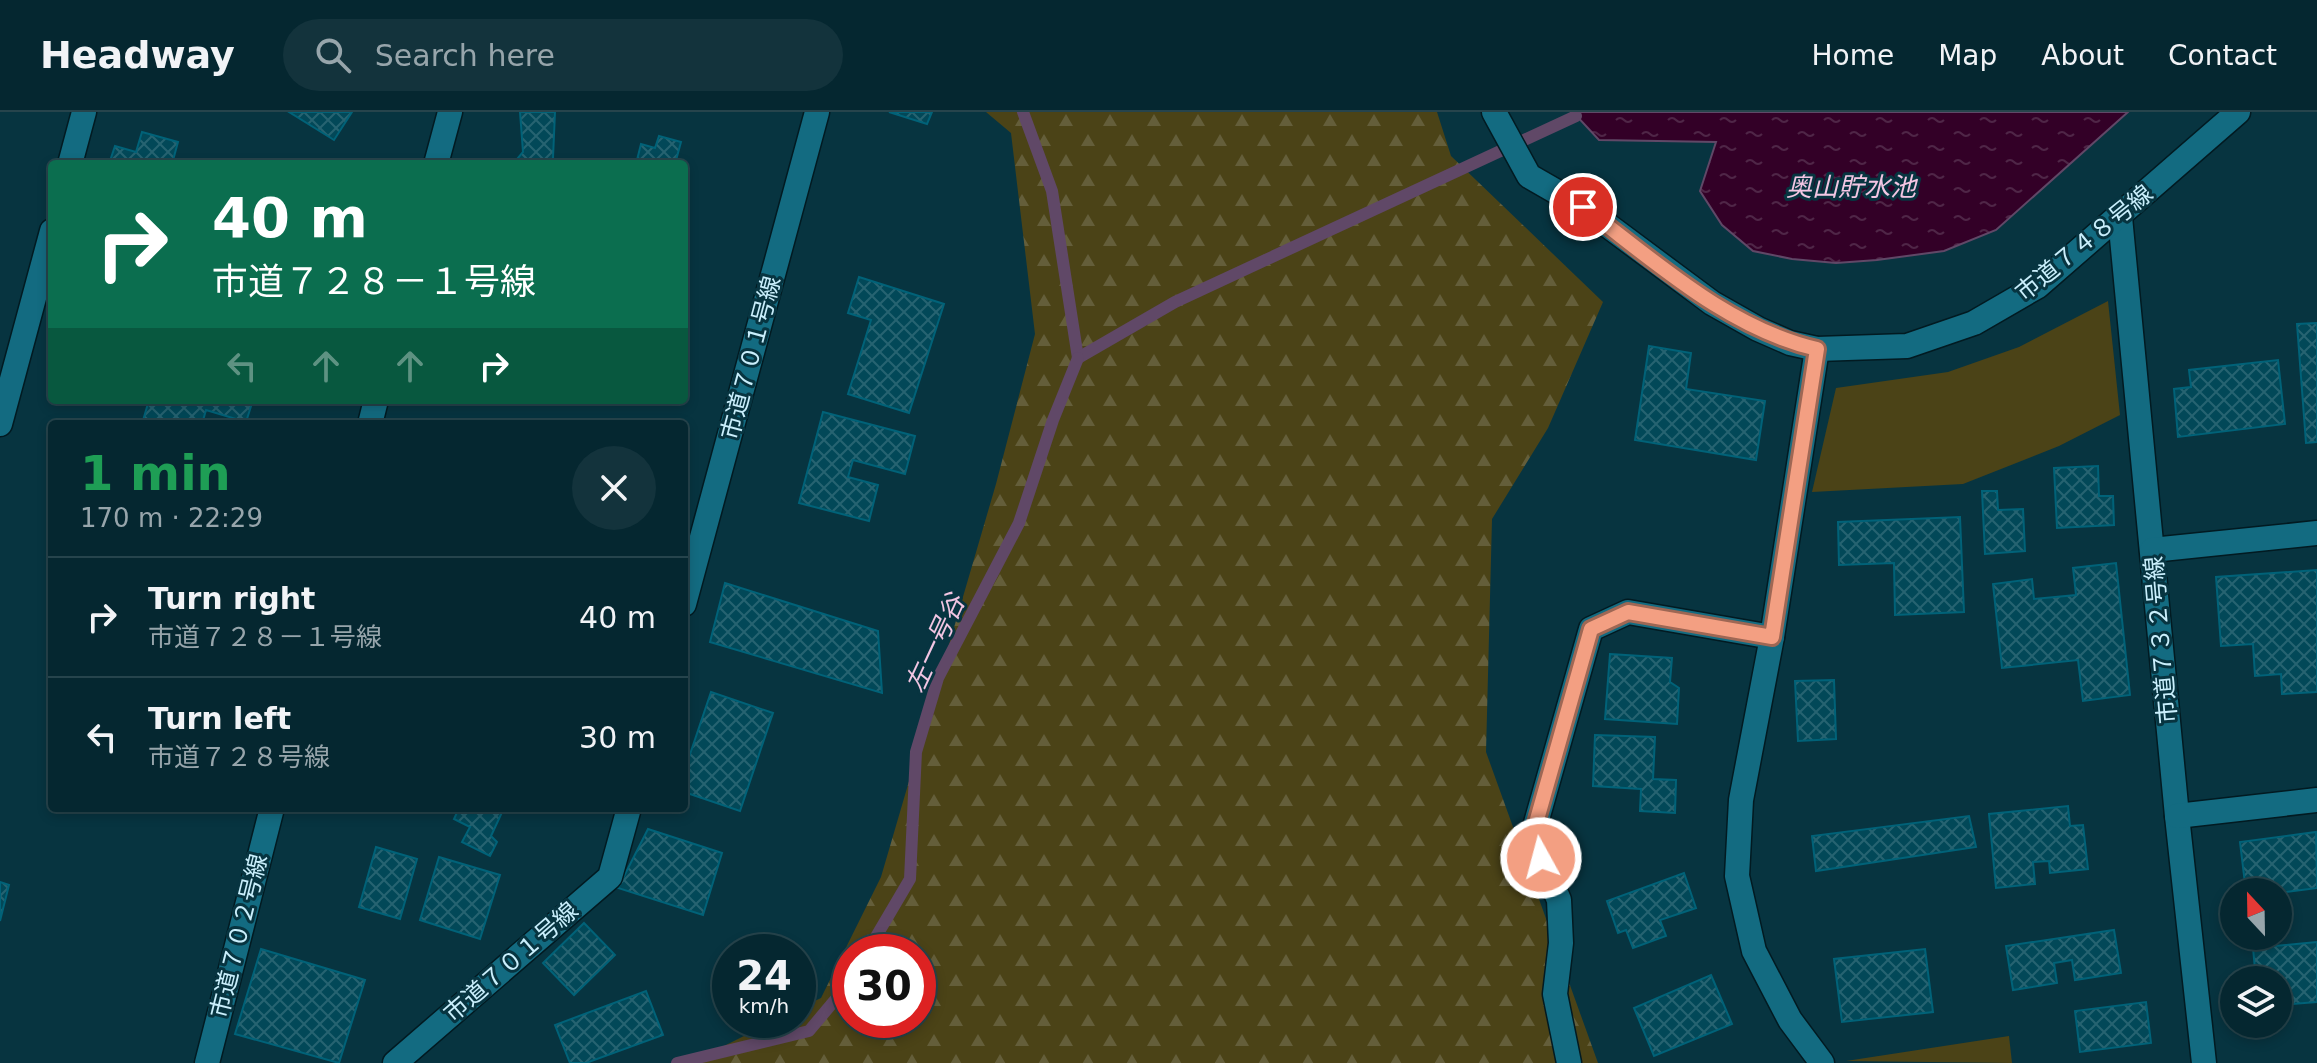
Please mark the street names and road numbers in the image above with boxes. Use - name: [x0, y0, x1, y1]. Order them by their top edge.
- street label: 市道７４８号線: [2010, 179, 2158, 307]
- street label: 市道７０１号線: [716, 273, 786, 443]
- street label: 市道７３２号線: [2140, 555, 2182, 725]
- street label: 市道７０２号線: [205, 851, 273, 1021]
- street label: 市道７０１号線: [438, 896, 584, 1028]

